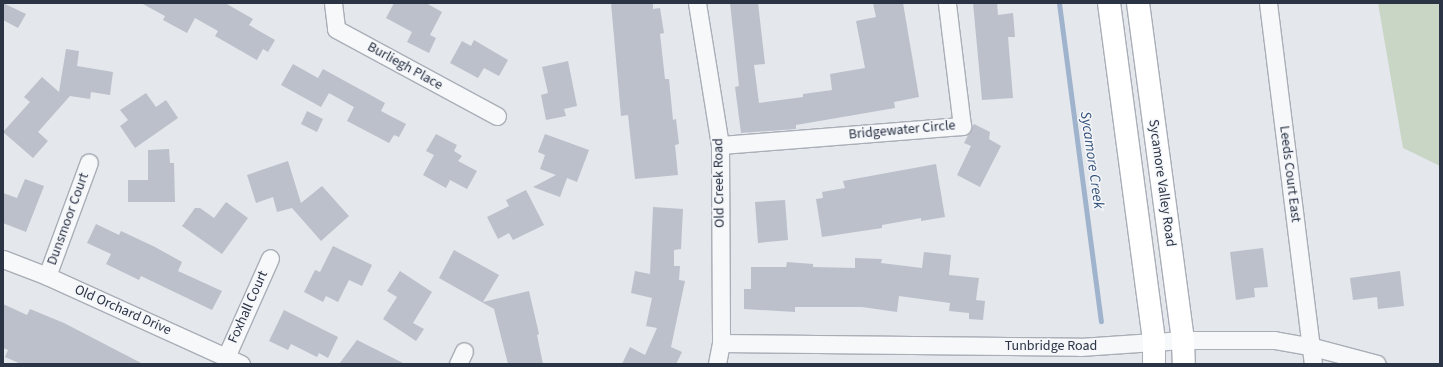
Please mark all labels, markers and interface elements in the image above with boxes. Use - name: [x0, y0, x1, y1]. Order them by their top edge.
- street label: Burliegh Place: [364, 38, 446, 94]
- water label: Sycamore Creek: [1076, 110, 1108, 210]
- street label: Bridgewater Circle: [848, 117, 956, 143]
- street label: Sycamore Valley Road: [1145, 118, 1179, 248]
- street label: Leeds Court East: [1276, 125, 1304, 223]
- street label: Old Creek Road: [710, 138, 728, 228]
- street label: Dunsmoor Court: [44, 171, 92, 267]
- street label: Foxhall Court: [225, 268, 271, 346]
- street label: Old Orchard Drive: [72, 281, 174, 339]
- street label: Tunbridge Road: [1005, 338, 1097, 354]

